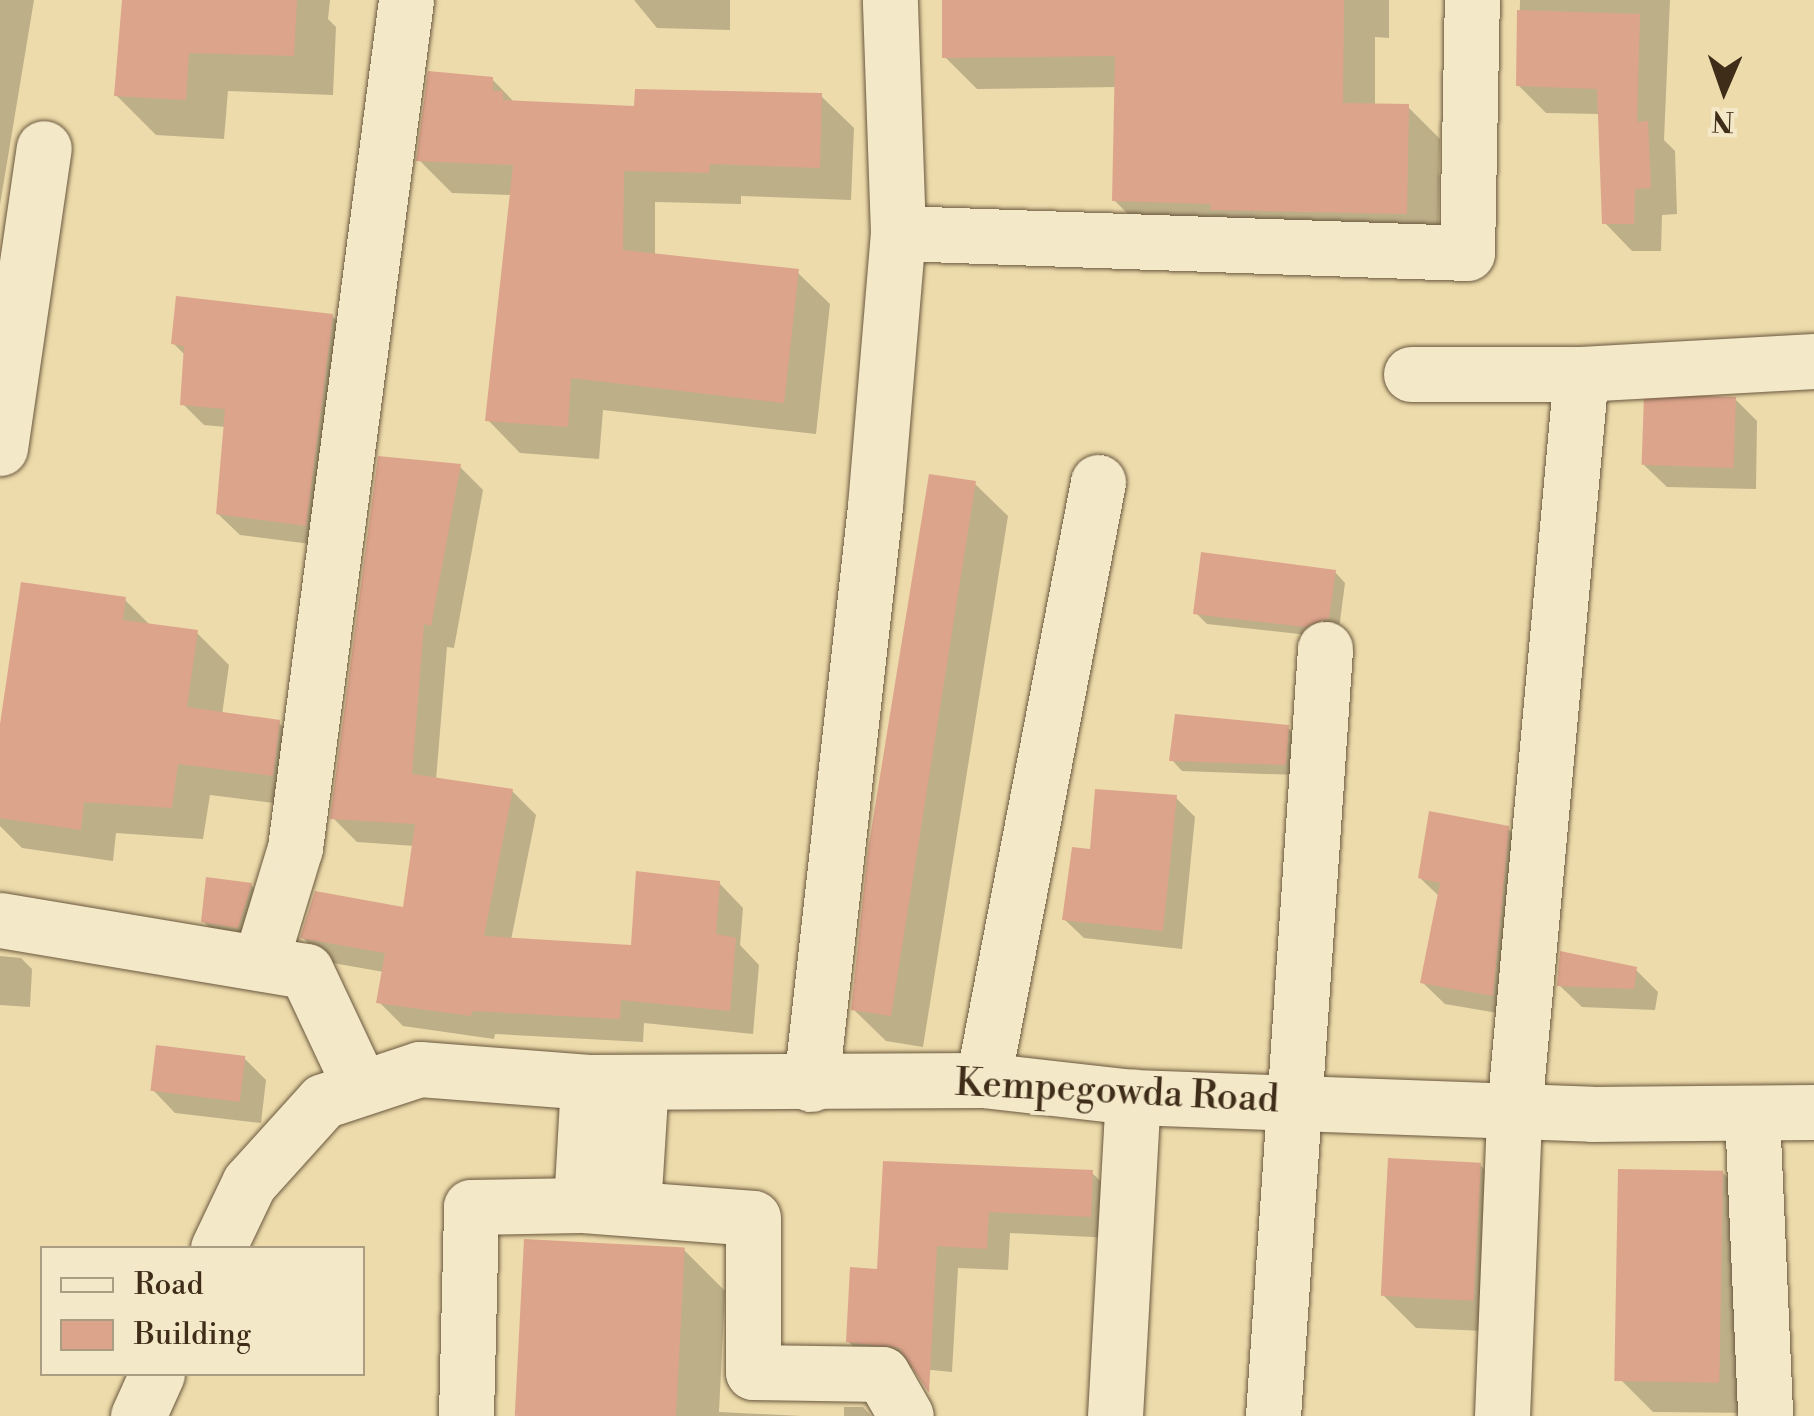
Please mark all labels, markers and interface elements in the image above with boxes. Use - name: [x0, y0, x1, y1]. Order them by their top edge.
- north arrow: [1674, 40, 1774, 140]
- text: N: [1711, 103, 1735, 138]
- street label: Kempegowda Road: [954, 1061, 1280, 1123]
- legend: [40, 1246, 365, 1376]
- text: Road: [134, 1266, 204, 1304]
- text: Building: [134, 1316, 251, 1354]

